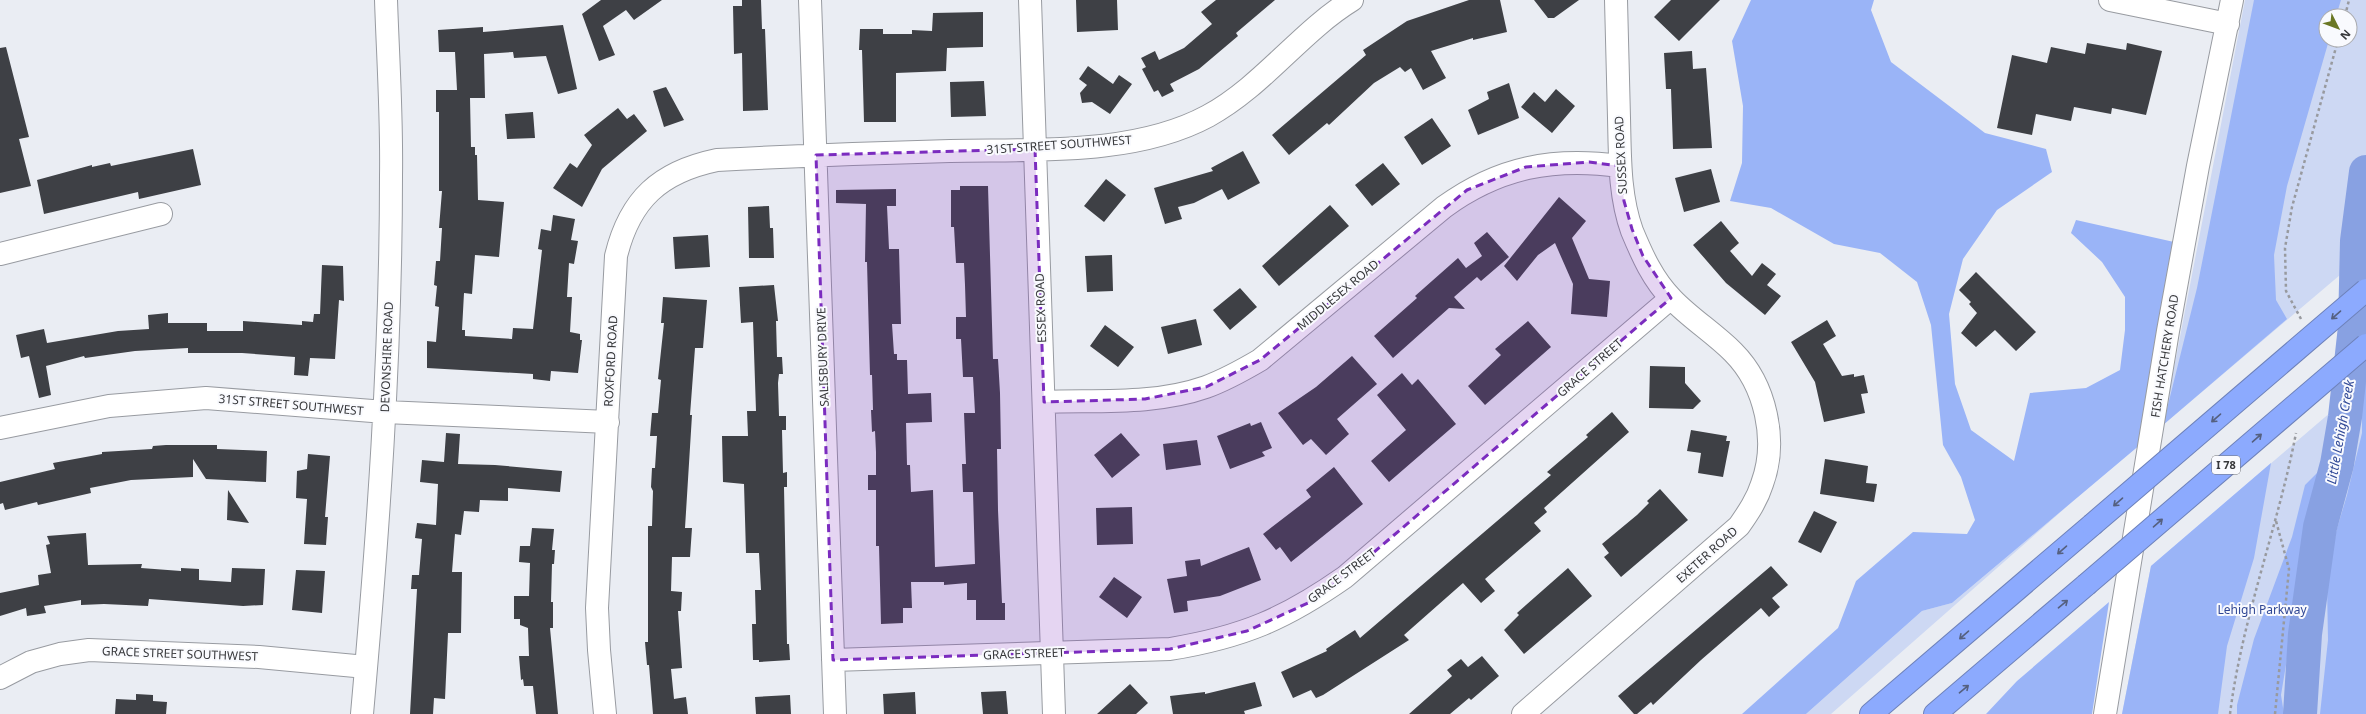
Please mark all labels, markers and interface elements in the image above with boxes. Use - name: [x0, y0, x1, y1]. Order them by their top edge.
- north arrow: [2318, 8, 2358, 48]
- text: N: [2337, 27, 2354, 43]
- street label: SUSSEX ROAD: [1610, 115, 1631, 195]
- street label: 31ST STREET SOUTHWEST: [986, 131, 1132, 158]
- street label: MIDDLESEX ROAD: [1293, 255, 1382, 334]
- street label: ESSEX ROAD: [1031, 273, 1050, 343]
- street label: FISH HATCHERY ROAD: [2146, 293, 2183, 419]
- street label: DEVONSHIRE ROAD: [376, 301, 397, 413]
- street label: SALISBURY DRIVE: [812, 307, 833, 407]
- one-way arrow: [2332, 310, 2342, 319]
- street label: ROXFORD ROAD: [600, 315, 621, 407]
- street label: GRACE STREET: [1553, 334, 1626, 401]
- water label: Little Lehigh Creek: [2322, 378, 2358, 485]
- street label: 31ST STREET SOUTHWEST: [218, 390, 365, 419]
- one-way arrow: [2211, 413, 2222, 422]
- one-way arrow: [2252, 434, 2262, 443]
- road number: I 78: [2212, 456, 2240, 474]
- one-way arrow: [2112, 498, 2123, 507]
- one-way arrow: [2153, 518, 2164, 527]
- street label: EXETER ROAD: [1672, 522, 1741, 587]
- street label: GRACE STREET: [1304, 544, 1380, 607]
- one-way arrow: [2057, 545, 2067, 555]
- one-way arrow: [2058, 600, 2069, 609]
- park label: Lehigh Parkway: [2217, 601, 2307, 618]
- one-way arrow: [1958, 630, 1969, 639]
- street label: GRACE STREET SOUTHWEST: [102, 642, 259, 665]
- street label: GRACE STREET: [983, 644, 1065, 663]
- one-way arrow: [1959, 684, 1970, 693]

